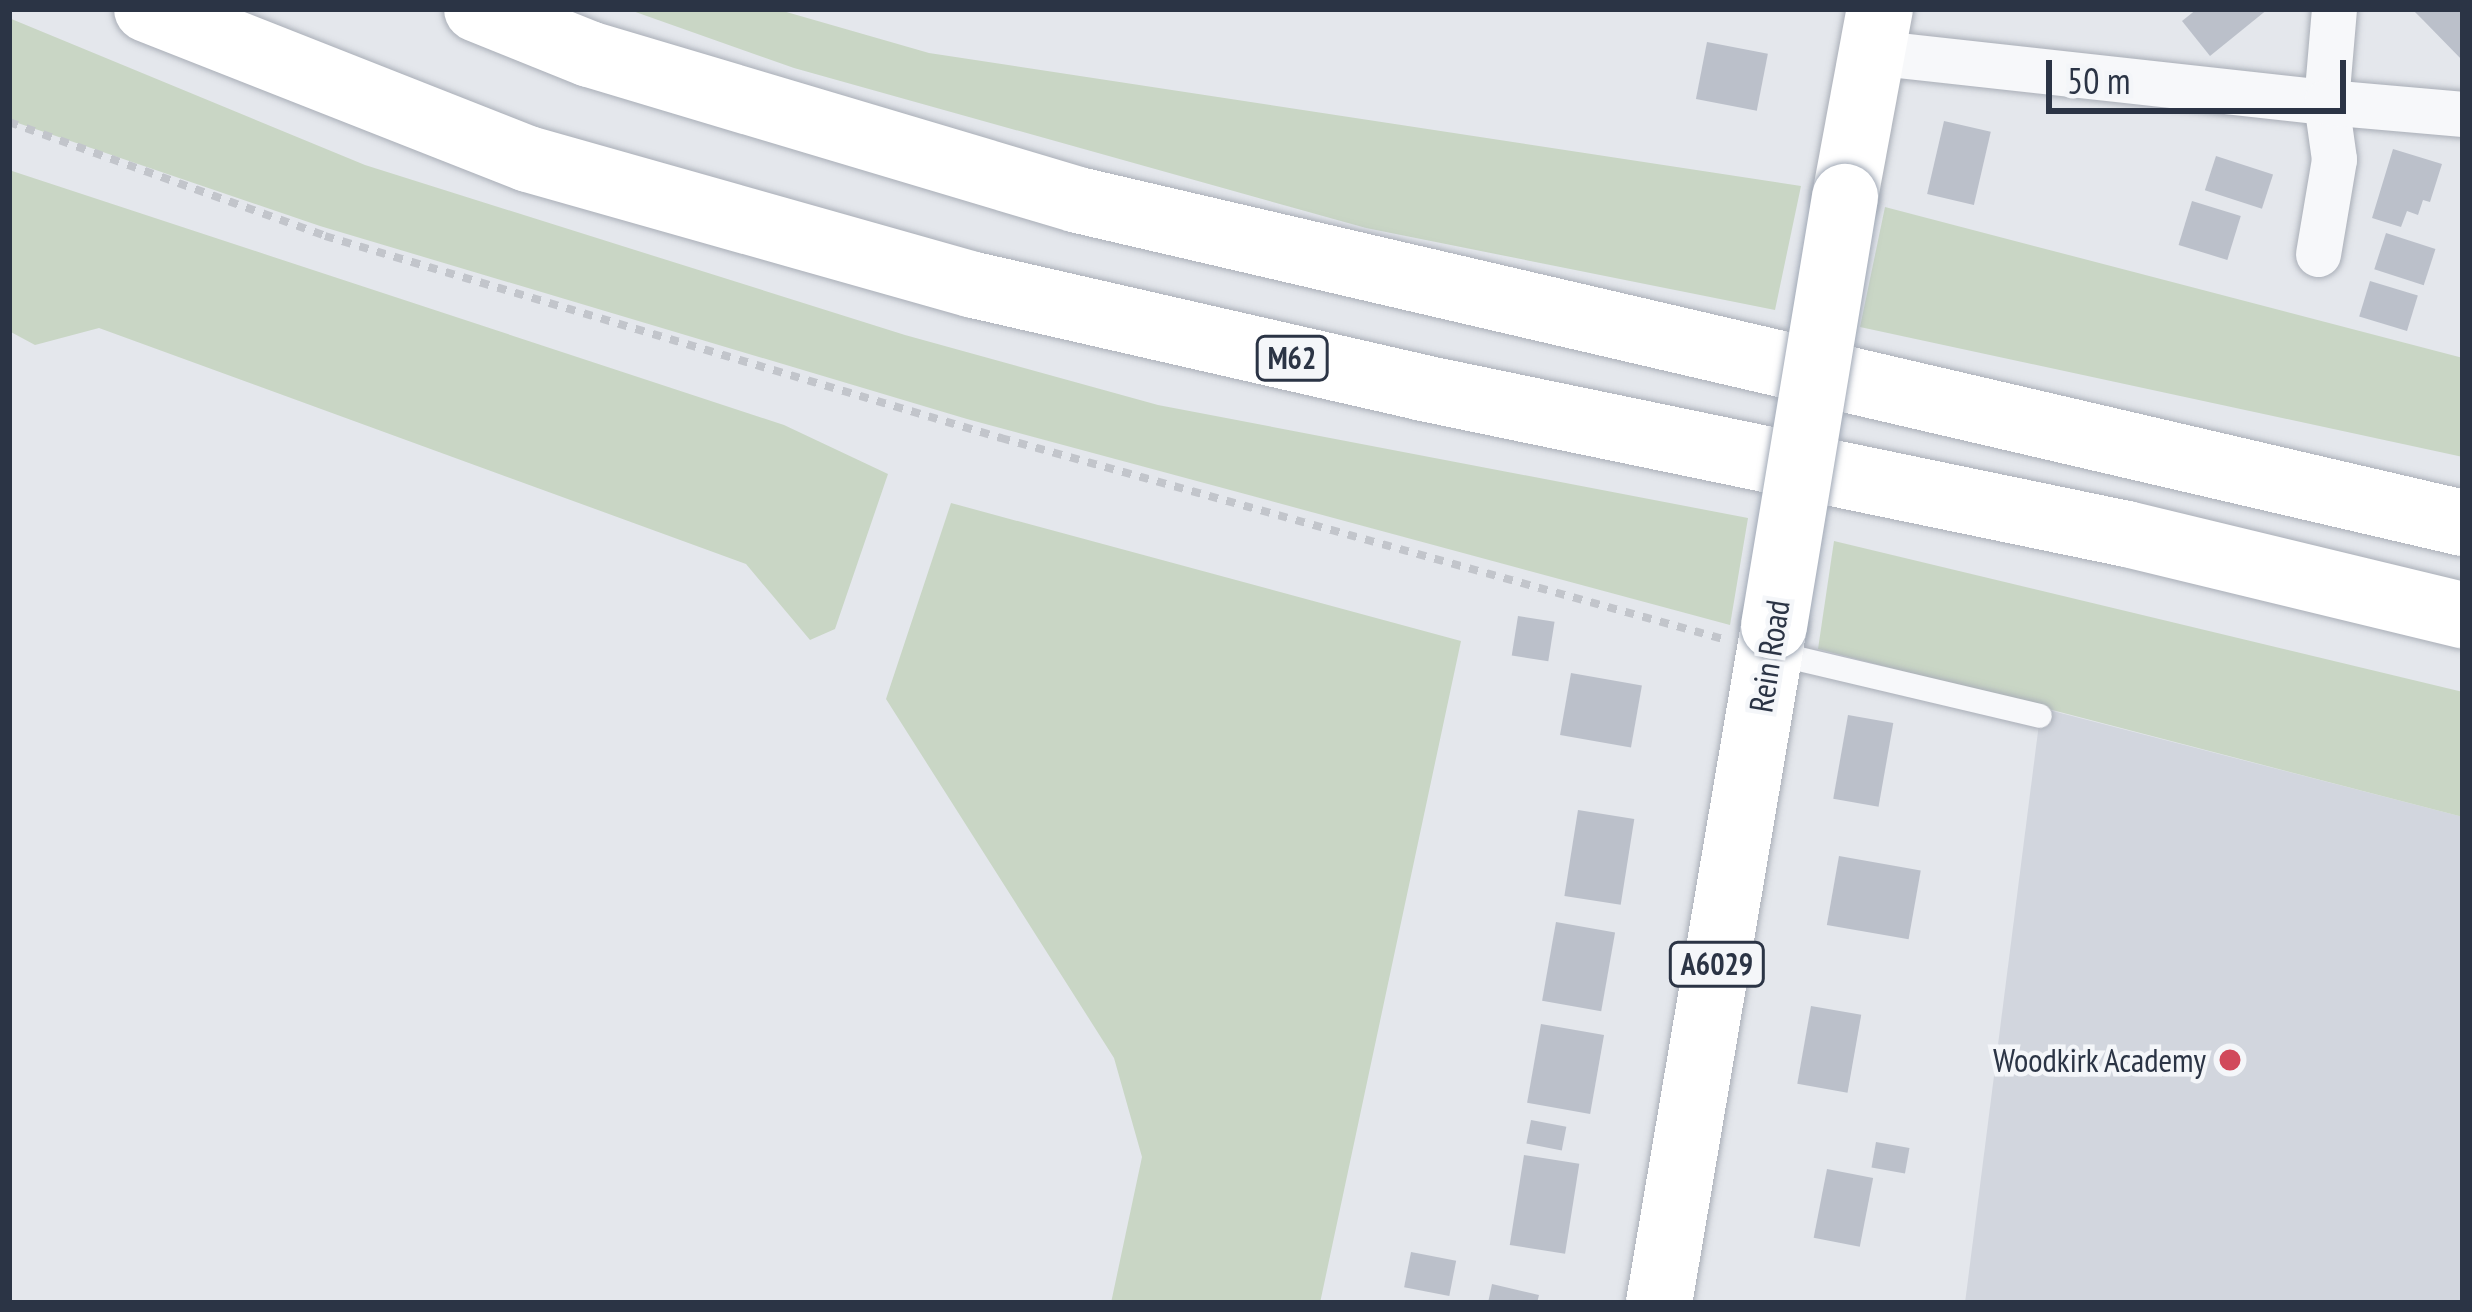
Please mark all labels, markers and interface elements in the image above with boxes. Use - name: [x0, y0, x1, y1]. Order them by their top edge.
- scale bar: [2052, 36, 2352, 110]
- text: 50 m: [2067, 57, 2130, 104]
- road number: M62: [1253, 334, 1331, 382]
- street label: Rein Road: [1741, 597, 1797, 715]
- road number: A6029: [1666, 940, 1768, 988]
- place label: Woodkirk Academy: [1991, 1040, 2206, 1080]
- marker: Woodkirk Academy: [2217, 1047, 2243, 1073]

